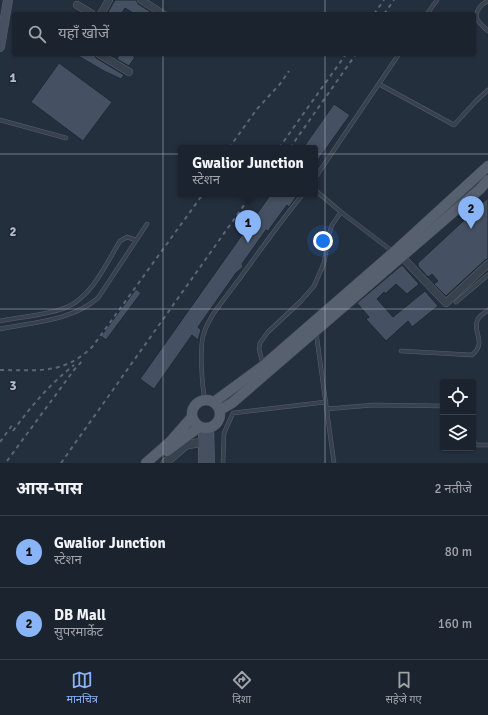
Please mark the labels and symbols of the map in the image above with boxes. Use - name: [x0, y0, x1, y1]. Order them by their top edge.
- text: 1: [9, 70, 17, 86]
- pin: 2: [458, 196, 484, 229]
- pin: 1: [235, 210, 261, 243]
- text: 2: [9, 224, 17, 240]
- your location: [313, 231, 333, 251]
- text: 3: [9, 378, 17, 394]

